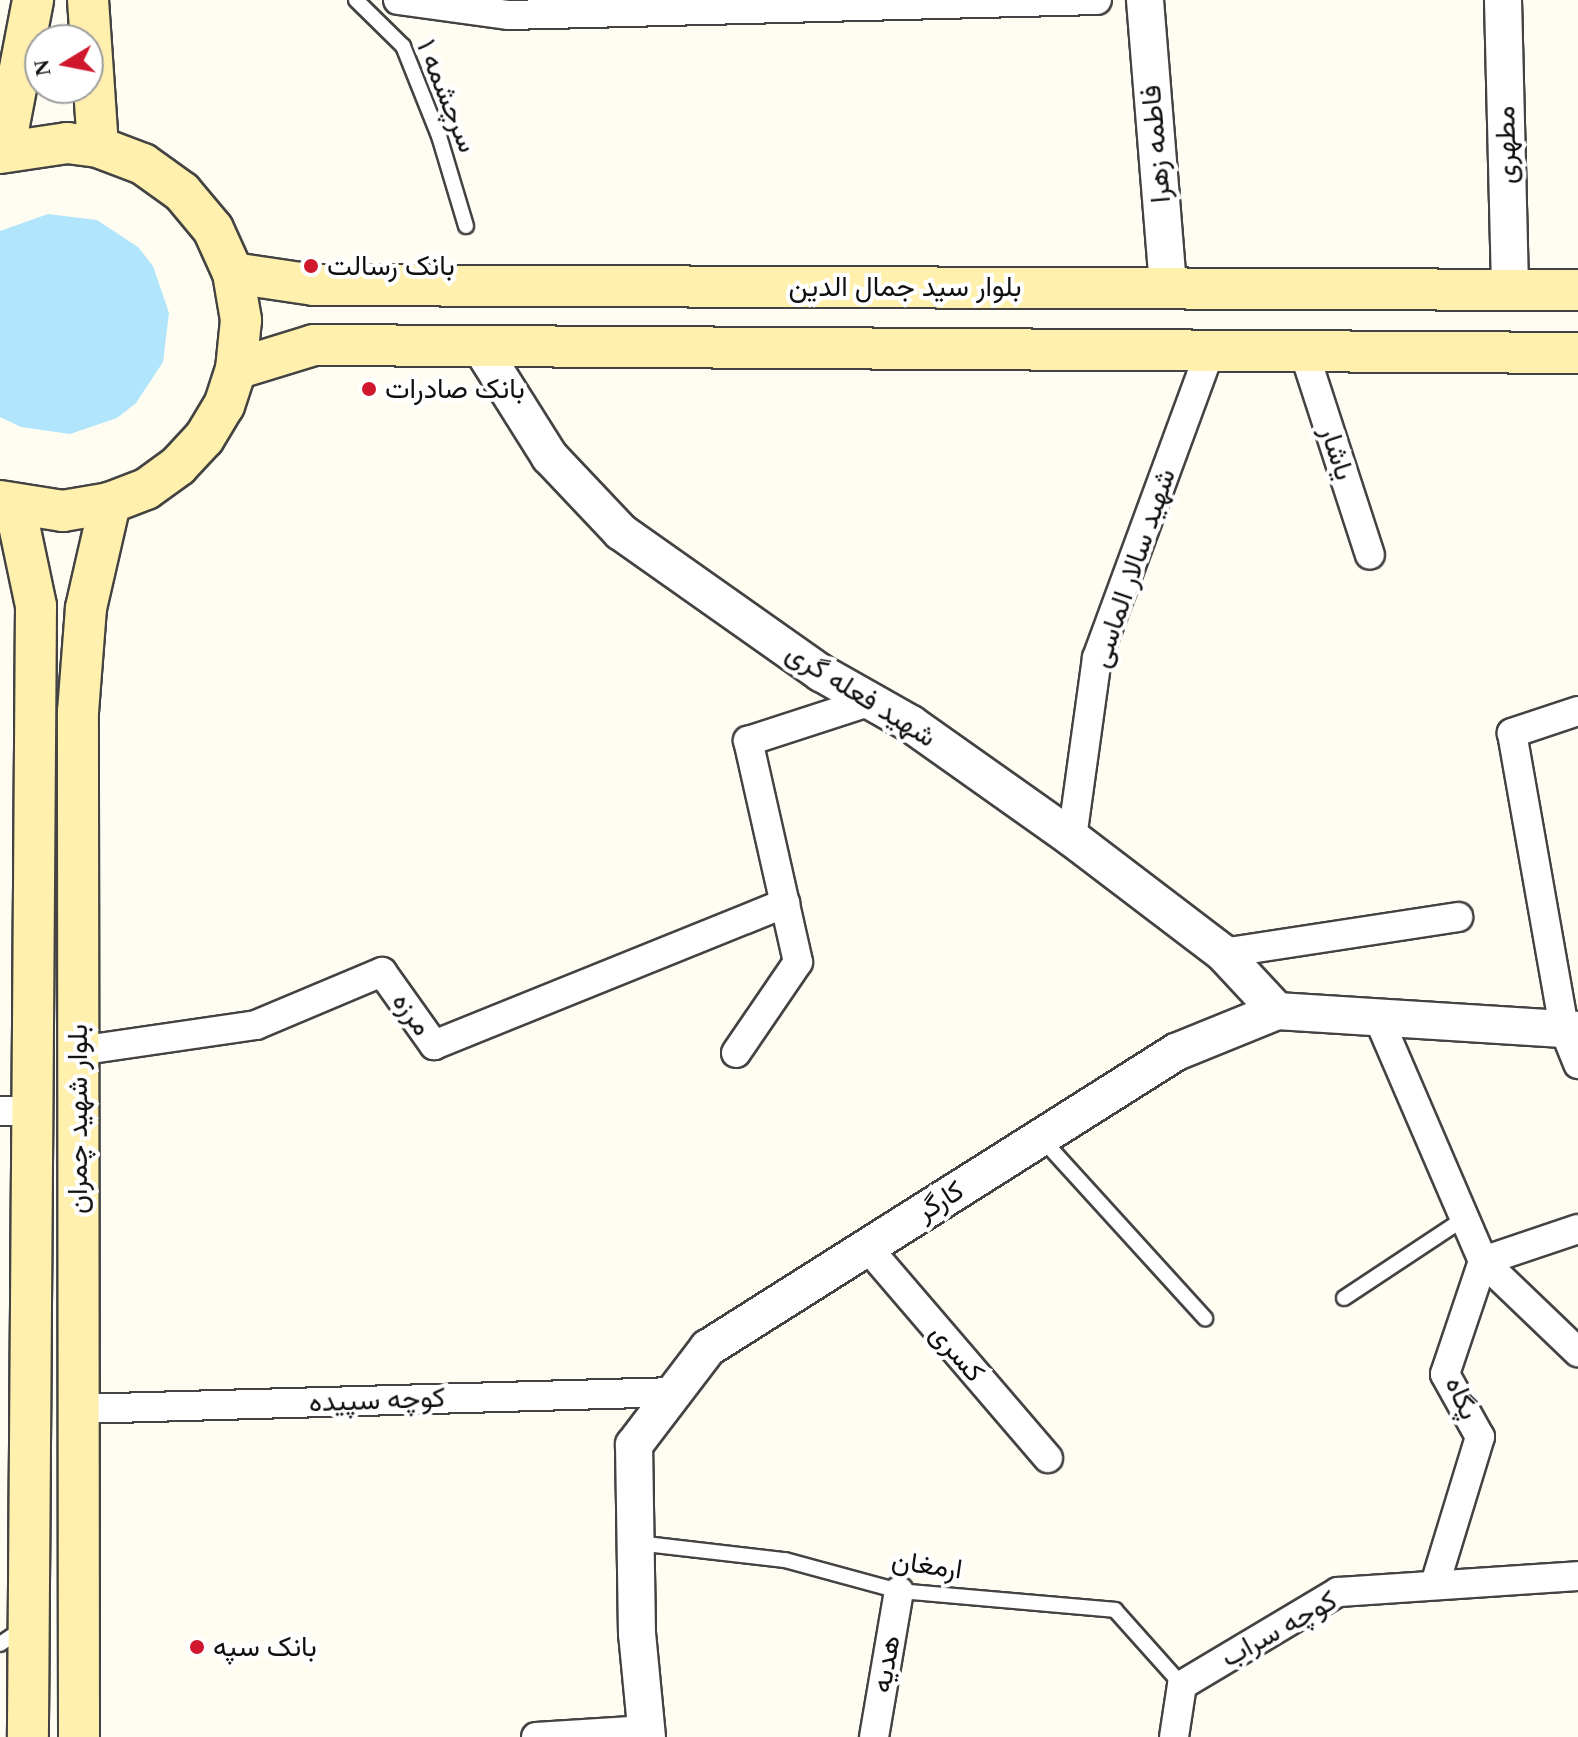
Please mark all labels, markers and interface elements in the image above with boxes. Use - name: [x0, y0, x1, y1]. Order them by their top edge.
- north arrow: [24, 24, 104, 104]
- street label: سرچشمه ۱: [409, 35, 485, 157]
- text: N: [28, 58, 56, 78]
- street label: فاطمه زهرا: [1134, 84, 1178, 204]
- street label: مطهری: [1489, 106, 1523, 184]
- place label: بانک رسالت: [327, 249, 455, 283]
- marker: بانک رسالت: [302, 257, 320, 275]
- street label: بلوار سید جمال الدین: [788, 270, 1022, 304]
- place label: بانک صادرات: [385, 372, 525, 406]
- marker: بانک صادرات: [360, 380, 378, 398]
- street label: یاشار: [1313, 422, 1361, 484]
- street label: شهید سالار الماسی: [1083, 464, 1183, 672]
- street label: شهید فعله گری: [780, 636, 942, 754]
- street label: مرزه: [385, 986, 439, 1042]
- street label: بلوار شهید چمران: [61, 1024, 95, 1214]
- street label: کارگر: [910, 1174, 970, 1228]
- street label: کسری: [922, 1317, 992, 1389]
- street label: پگاه: [1438, 1371, 1486, 1425]
- street label: کوچه سپیده: [308, 1381, 446, 1419]
- street label: ارمغان: [889, 1543, 965, 1587]
- street label: کوچه سراب: [1215, 1583, 1343, 1675]
- place label: بانک سپه: [213, 1630, 317, 1664]
- street label: هدیه: [864, 1633, 908, 1695]
- marker: بانک سپه: [188, 1638, 206, 1656]

